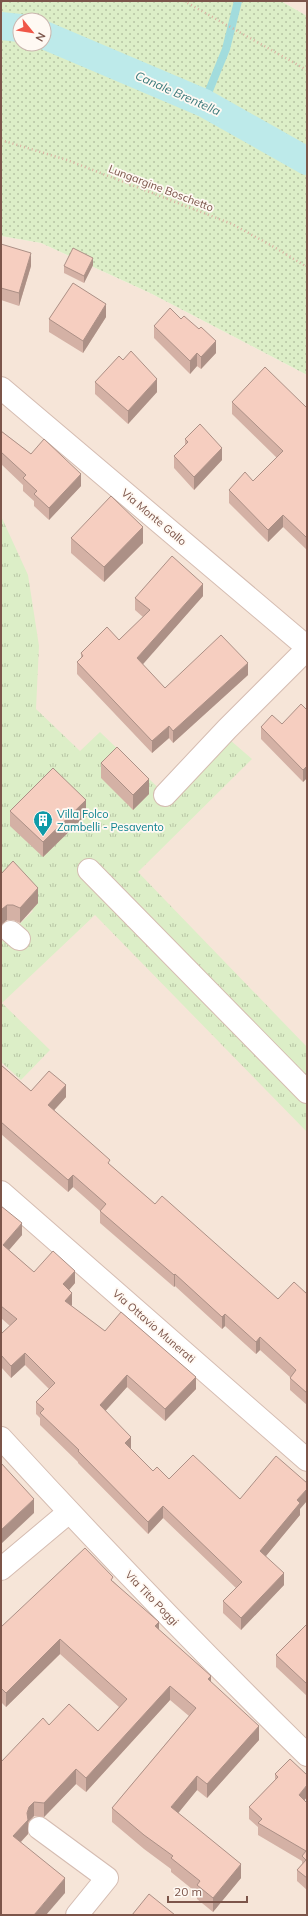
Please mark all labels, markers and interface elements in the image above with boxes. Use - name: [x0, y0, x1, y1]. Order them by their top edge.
- north arrow: [12, 12, 52, 52]
- text: N: [33, 30, 49, 44]
- water label: Canale Brentella: [133, 68, 223, 118]
- street label: Lungargine Boschetto: [107, 162, 215, 214]
- street label: Via Monte Gallo: [119, 486, 189, 548]
- place label: Villa Folco Zambelli - Pesavento: [57, 807, 164, 834]
- building icon: Villa Folco Zambelli - Pesavento: [32, 809, 54, 837]
- street label: Via Ottavio Munerati: [110, 1286, 198, 1366]
- street label: Via Tito Poggi: [122, 1568, 182, 1628]
- scale bar: [168, 1878, 247, 1904]
- text: 20 m: [174, 1884, 202, 1899]

